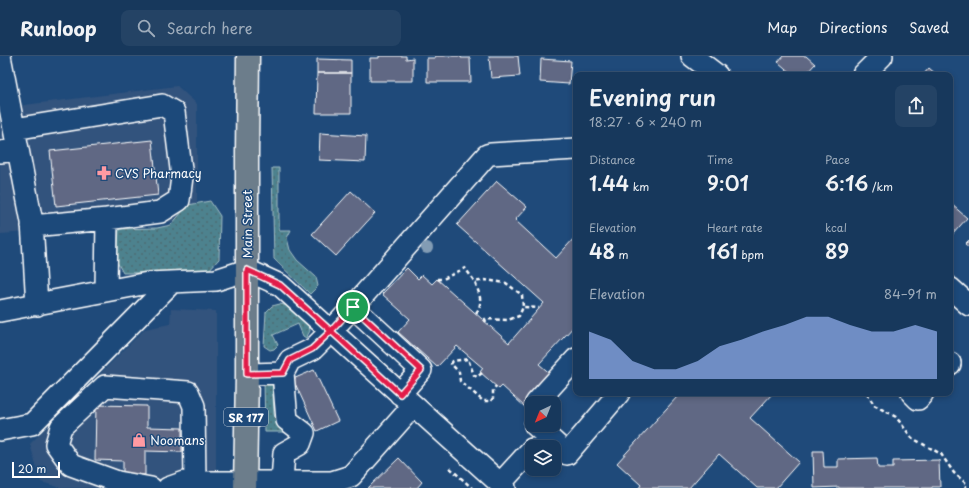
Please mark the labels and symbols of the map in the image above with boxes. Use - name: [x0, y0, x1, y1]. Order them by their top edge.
- place label: CVS Pharmacy: [115, 164, 202, 182]
- pharmacy icon: CVS Pharmacy: [96, 165, 112, 181]
- street label: Main Street: [238, 190, 256, 258]
- pin: [336, 290, 370, 324]
- north arrow: [525, 396, 561, 432]
- road number: SR 177: [224, 408, 268, 426]
- place label: Noomans: [150, 431, 205, 449]
- shop icon: Noomans: [131, 432, 147, 448]
- scale bar: [12, 460, 60, 479]

